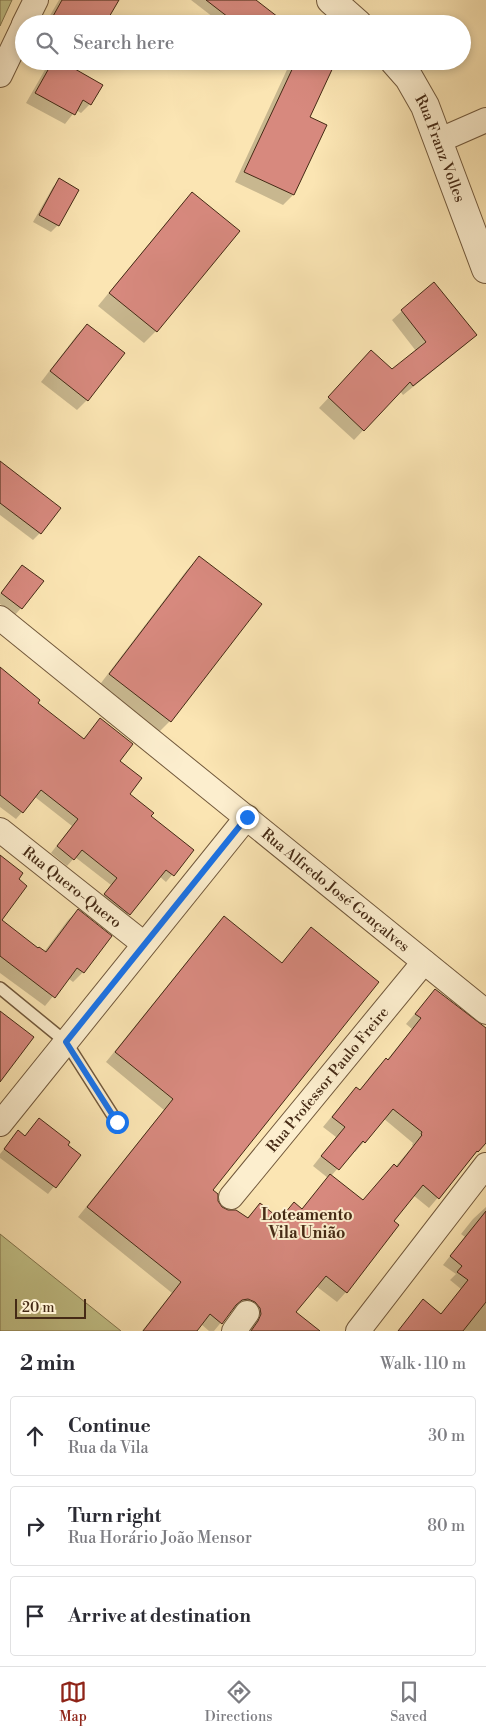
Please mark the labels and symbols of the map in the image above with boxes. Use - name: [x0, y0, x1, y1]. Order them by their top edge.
- street label: Rua Franz Volles: [411, 91, 469, 205]
- route end: [236, 806, 259, 829]
- street label: Rua Alfredo José Gonçalves: [257, 825, 413, 956]
- street label: Rua Quero-Quero: [18, 842, 125, 933]
- street label: Rua Professor Paulo Freire: [263, 1003, 393, 1156]
- route start: [106, 1111, 129, 1134]
- district label: Loteamento Vila União: [261, 1205, 353, 1243]
- scale bar: [15, 1296, 86, 1319]

